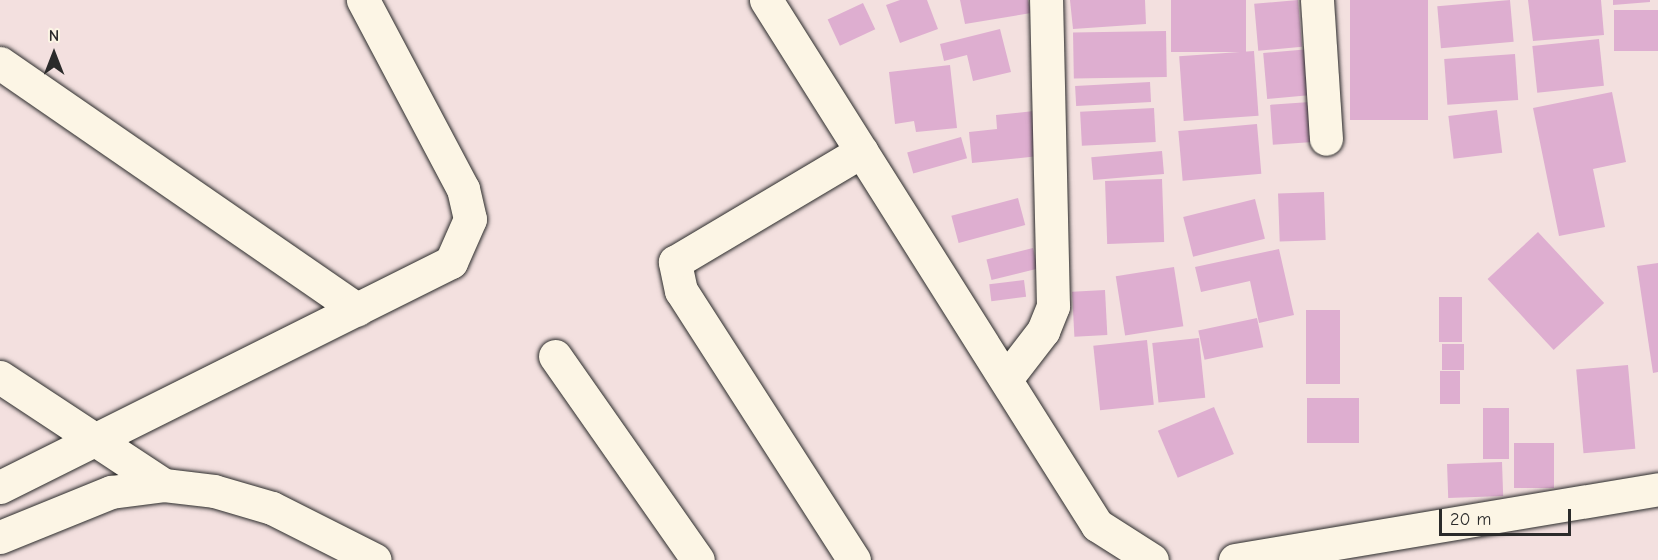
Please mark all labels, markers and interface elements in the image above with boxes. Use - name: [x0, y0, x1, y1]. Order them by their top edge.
- north arrow: [24, 24, 84, 84]
- text: N: [49, 27, 59, 45]
- scale bar: [1442, 497, 1574, 535]
- text: 20 m: [1450, 509, 1491, 530]

